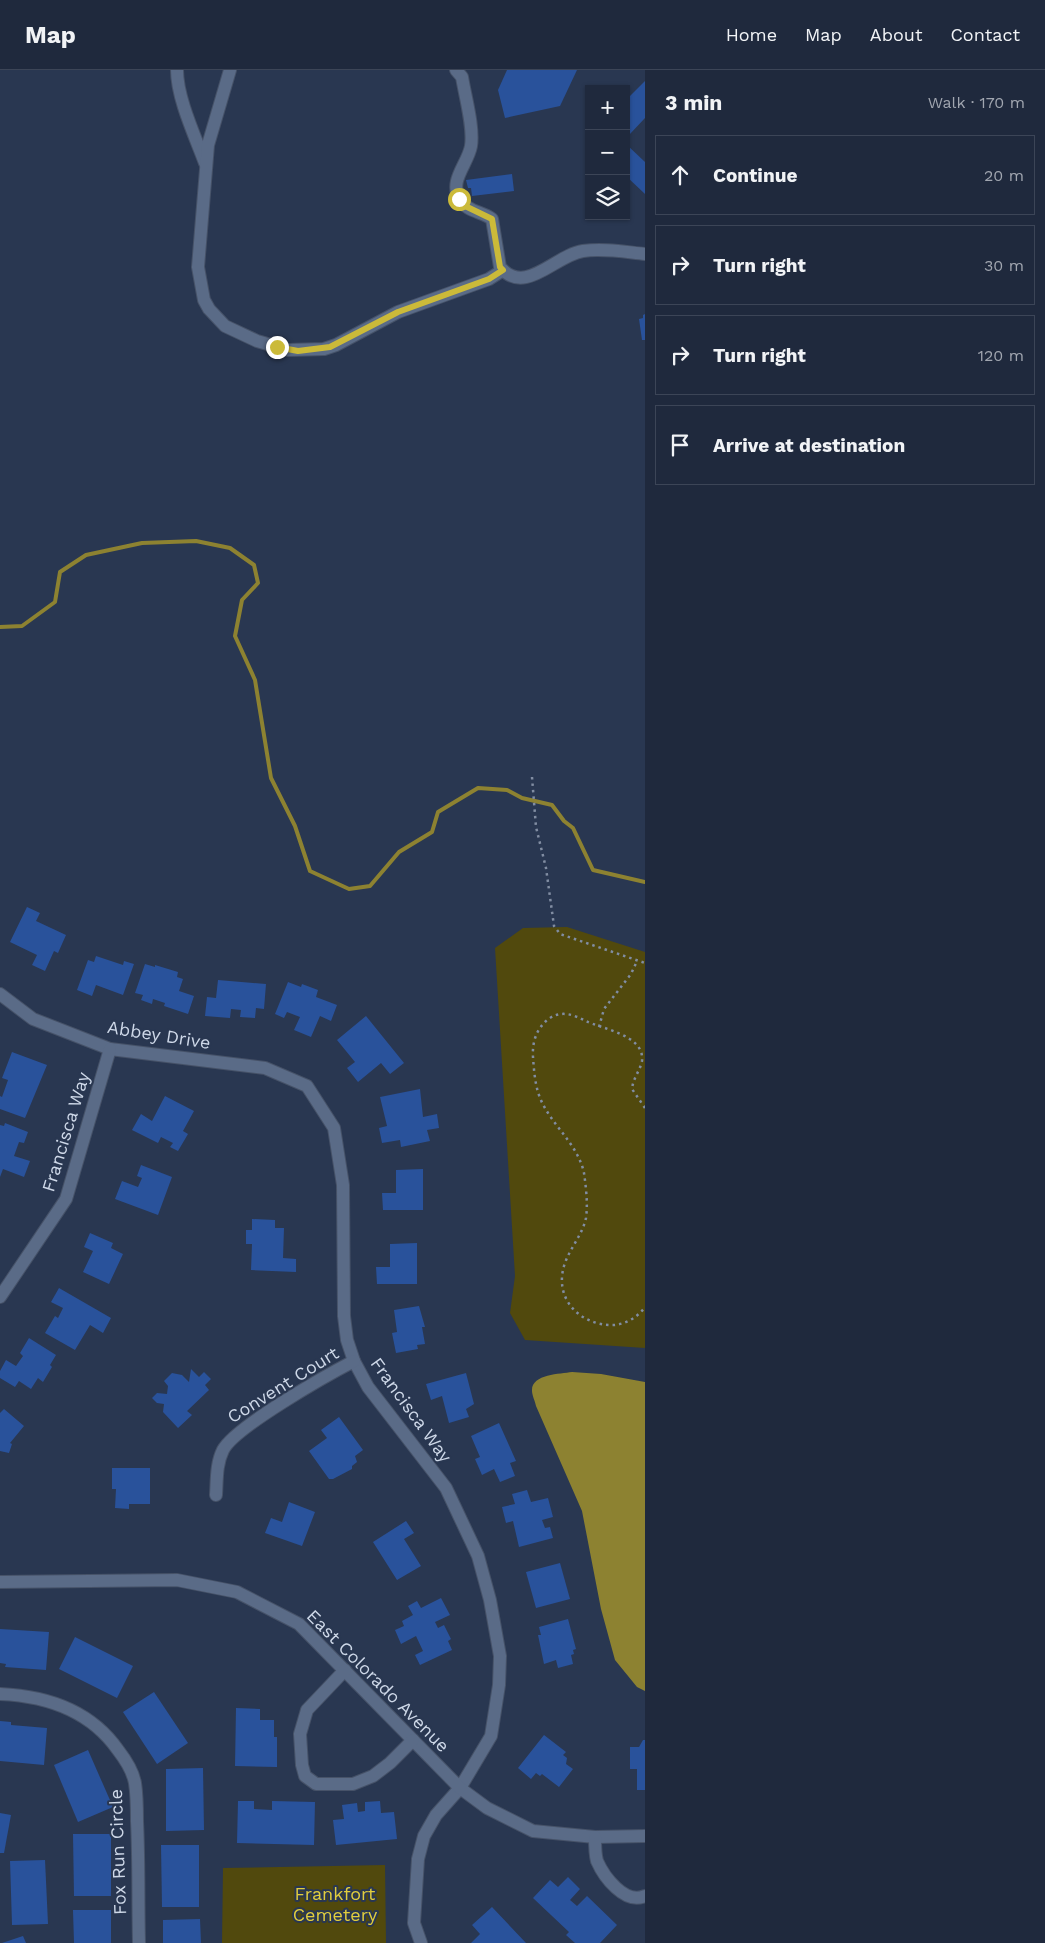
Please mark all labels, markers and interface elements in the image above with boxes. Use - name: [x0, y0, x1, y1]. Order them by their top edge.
- text: Map: [25, 21, 76, 49]
- text: Home: [726, 24, 777, 45]
- text: Map: [805, 24, 842, 45]
- text: About: [870, 24, 922, 45]
- text: Contact: [950, 24, 1020, 45]
- map controls: [585, 85, 630, 220]
- button: +: [585, 85, 630, 130]
- text: 3 min: [665, 90, 722, 115]
- text: Walk · 170 m: [928, 93, 1025, 112]
- button: −: [585, 130, 630, 175]
- icon: ahead: [666, 161, 694, 189]
- text: Continue: [713, 164, 797, 187]
- text: 20 m: [984, 166, 1024, 185]
- button: layers: [585, 175, 630, 220]
- route start: [448, 188, 471, 211]
- icon: right: [666, 251, 694, 279]
- text: Turn right: [713, 254, 806, 277]
- text: 30 m: [984, 256, 1024, 275]
- route end: [266, 336, 289, 359]
- icon: right: [666, 341, 694, 369]
- text: Turn right: [713, 344, 806, 367]
- text: 120 m: [978, 346, 1024, 365]
- icon: arrive: [666, 431, 694, 459]
- text: Arrive at destination: [713, 434, 905, 457]
- street label: Abbey Drive: [106, 1016, 212, 1053]
- street label: Francisca Way: [37, 1069, 94, 1194]
- street label: Convent Court: [223, 1342, 343, 1427]
- street label: Francisca Way: [366, 1353, 457, 1467]
- street label: East Colorado Avenue: [303, 1605, 454, 1756]
- street label: Fox Run Circle: [105, 1789, 130, 1915]
- park label: Frankfort Cemetery: [293, 1883, 378, 1925]

